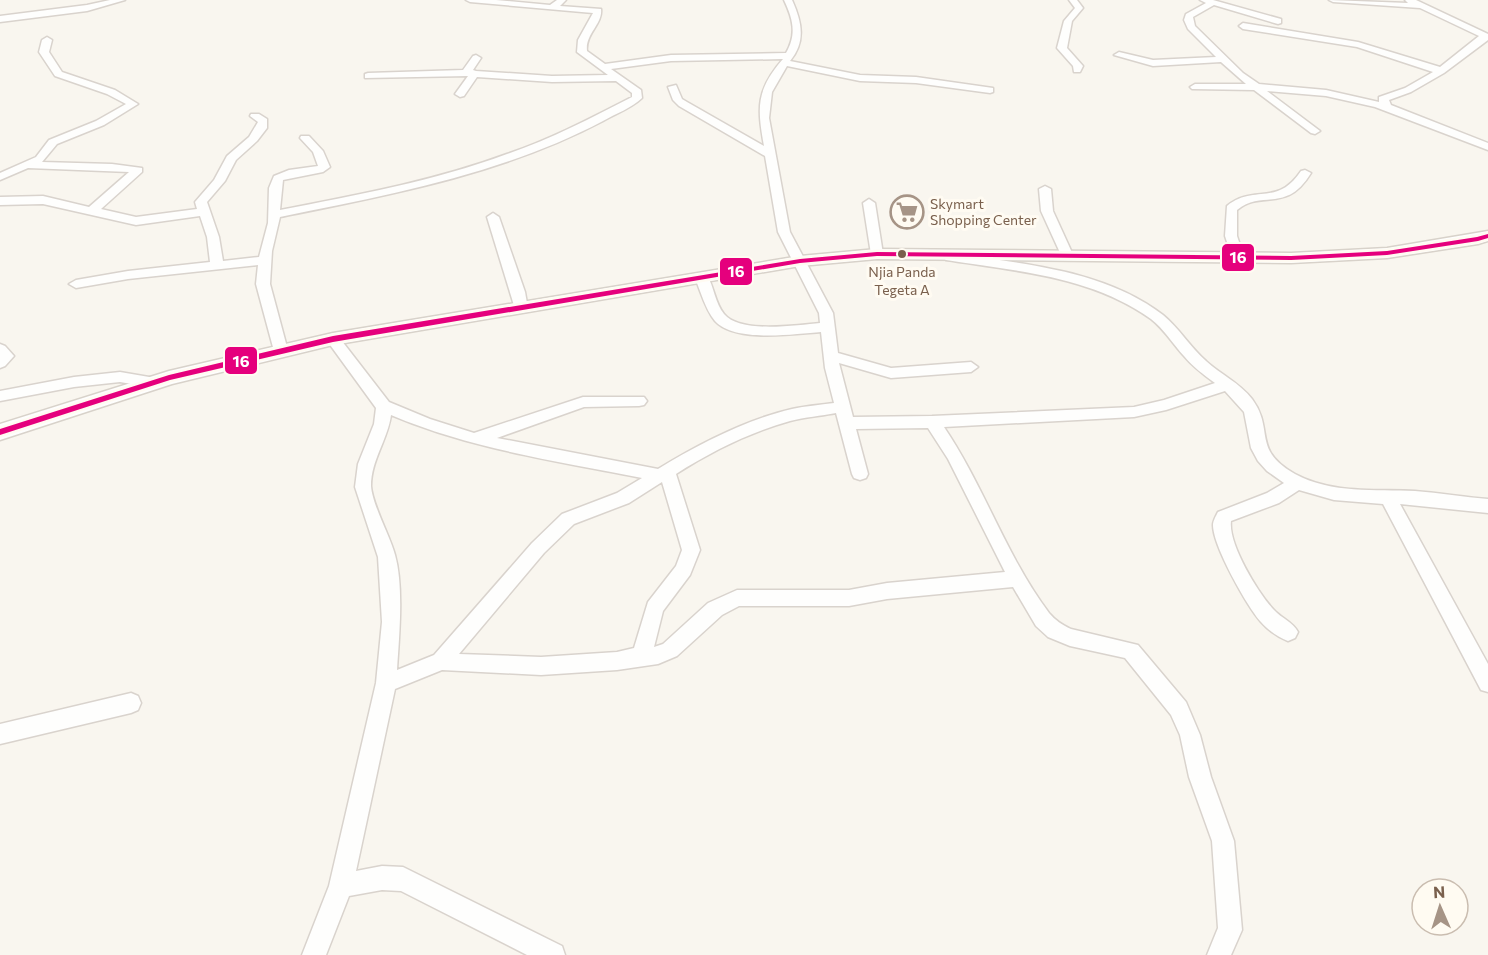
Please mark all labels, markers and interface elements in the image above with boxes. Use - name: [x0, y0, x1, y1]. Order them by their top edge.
- supermarket icon: Skymart Shopping Center: [889, 194, 925, 230]
- place label: Skymart Shopping Center: [930, 195, 1037, 228]
- line badge: 16: [1221, 243, 1255, 272]
- text: 16: [1229, 247, 1247, 266]
- marker: Njia Panda Tegeta A: [896, 248, 908, 260]
- line badge: 16: [719, 257, 753, 286]
- text: 16: [727, 261, 745, 280]
- place label: Njia Panda Tegeta A: [868, 263, 936, 298]
- line badge: 16: [224, 346, 258, 375]
- text: 16: [232, 351, 250, 370]
- north arrow: [1410, 877, 1470, 937]
- text: N: [1433, 882, 1446, 901]

